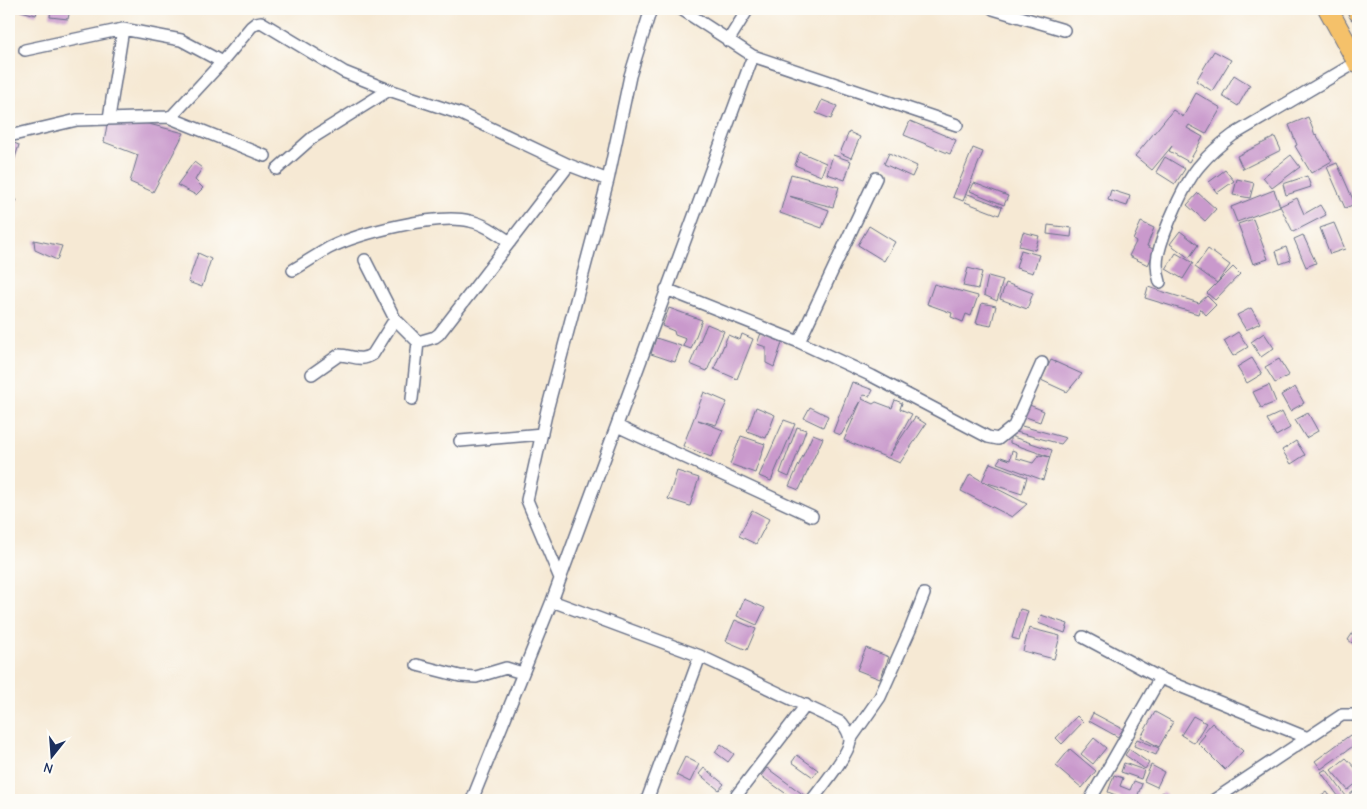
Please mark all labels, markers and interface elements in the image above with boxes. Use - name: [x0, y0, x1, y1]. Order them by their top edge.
- north arrow: [28, 732, 78, 782]
- text: N: [41, 758, 55, 777]

